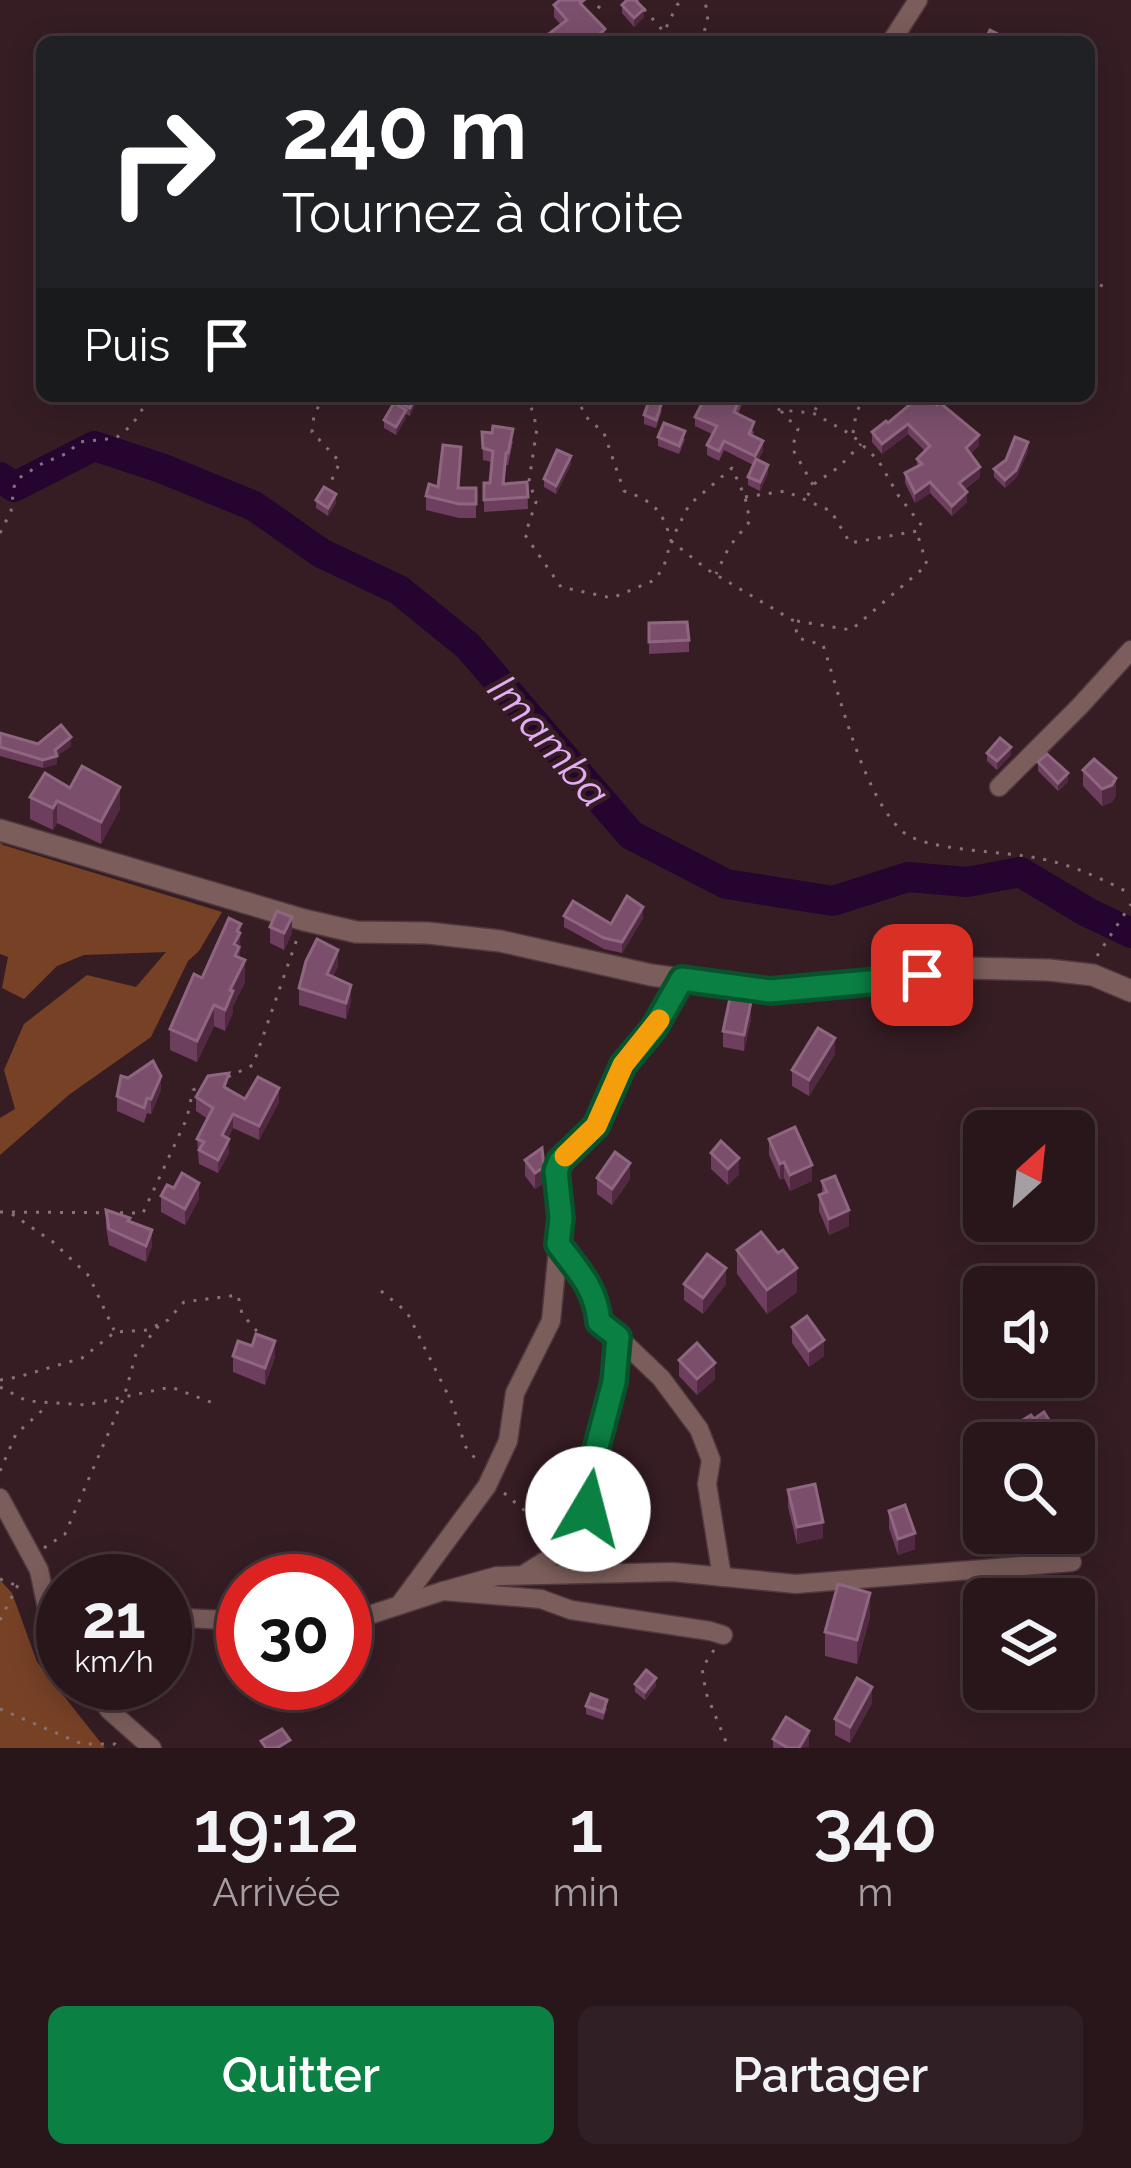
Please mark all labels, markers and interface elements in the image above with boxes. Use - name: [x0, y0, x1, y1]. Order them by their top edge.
- text: 240 m: [282, 80, 527, 179]
- icon: right: [84, 84, 240, 240]
- text: Tournez à droite: [282, 181, 683, 245]
- icon: arrive: [194, 312, 260, 378]
- text: Puis: [84, 319, 170, 372]
- water label: Imamba: [478, 665, 620, 817]
- pin: [871, 924, 973, 1026]
- icon: arrive: [889, 942, 955, 1008]
- north arrow: [963, 1110, 1095, 1242]
- map controls: [963, 1110, 1095, 1710]
- button: sound: [963, 1266, 1095, 1398]
- button: search: [963, 1422, 1095, 1554]
- position arrow: [525, 1446, 651, 1572]
- speed limit sign: 30: [216, 1554, 372, 1710]
- button: layers: [963, 1578, 1095, 1710]
- text: 21: [82, 1582, 146, 1652]
- text: km/h: [74, 1644, 154, 1679]
- text: 19:12: [193, 1784, 359, 1869]
- text: 1: [569, 1784, 603, 1869]
- text: 340: [813, 1784, 938, 1869]
- text: Arrivée: [212, 1869, 340, 1915]
- text: min: [553, 1869, 620, 1915]
- text: m: [857, 1869, 893, 1915]
- button: Quitter: [48, 2006, 554, 2144]
- button: Partager: [578, 2006, 1083, 2144]

